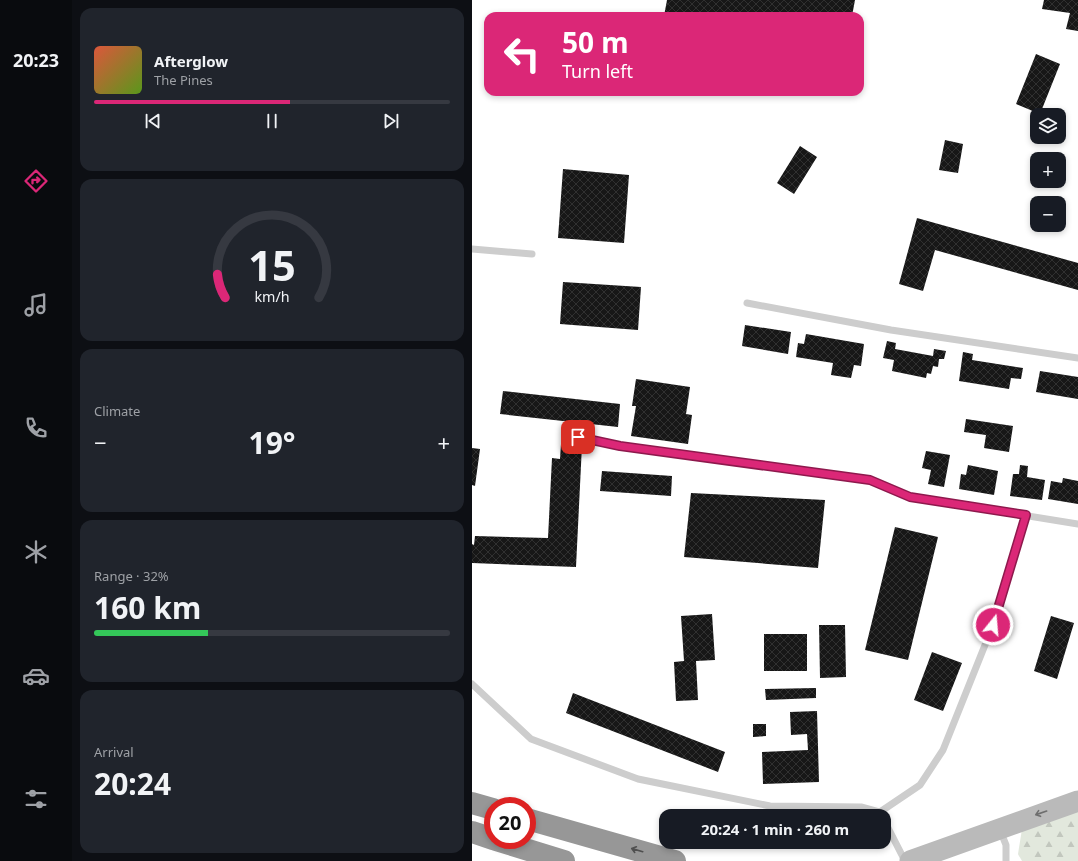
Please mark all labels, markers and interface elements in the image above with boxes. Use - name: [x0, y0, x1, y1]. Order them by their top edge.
- text: 50 m: [562, 23, 629, 61]
- icon: left: [496, 28, 548, 80]
- text: 20:23: [13, 48, 59, 72]
- text: Afterglow: [154, 51, 228, 71]
- text: Turn left: [562, 59, 633, 83]
- text: The Pines: [154, 71, 213, 89]
- map controls: [1030, 108, 1066, 232]
- button: layers: [1030, 108, 1066, 144]
- icon: previous: [142, 110, 164, 132]
- icon: pause: [261, 110, 283, 132]
- icon: next: [380, 110, 402, 132]
- button: +: [1030, 152, 1066, 188]
- icon: directions: [22, 167, 50, 195]
- button: −: [1030, 196, 1066, 232]
- text: 15: [248, 237, 296, 293]
- text: km/h: [254, 286, 290, 305]
- icon: music: [22, 291, 50, 319]
- text: Climate: [94, 402, 140, 420]
- icon: phone: [22, 414, 50, 442]
- pin: [561, 420, 595, 454]
- text: 19°: [248, 422, 296, 463]
- icon: arrive: [567, 426, 589, 448]
- text: −: [94, 427, 107, 457]
- text: +: [437, 427, 450, 457]
- icon: climate: [22, 538, 50, 566]
- text: Range · 32%: [94, 567, 169, 585]
- text: 160 km: [94, 587, 201, 628]
- position arrow: [972, 604, 1014, 646]
- icon: car: [22, 662, 50, 690]
- text: Arrival: [94, 743, 134, 761]
- text: 20:24: [94, 763, 171, 804]
- icon: filters: [22, 785, 50, 813]
- speed limit sign: 20: [484, 797, 536, 849]
- one-way arrow: [1036, 810, 1048, 818]
- text: 20:24 · 1 min · 260 m: [701, 819, 849, 839]
- one-way arrow: [631, 846, 644, 854]

